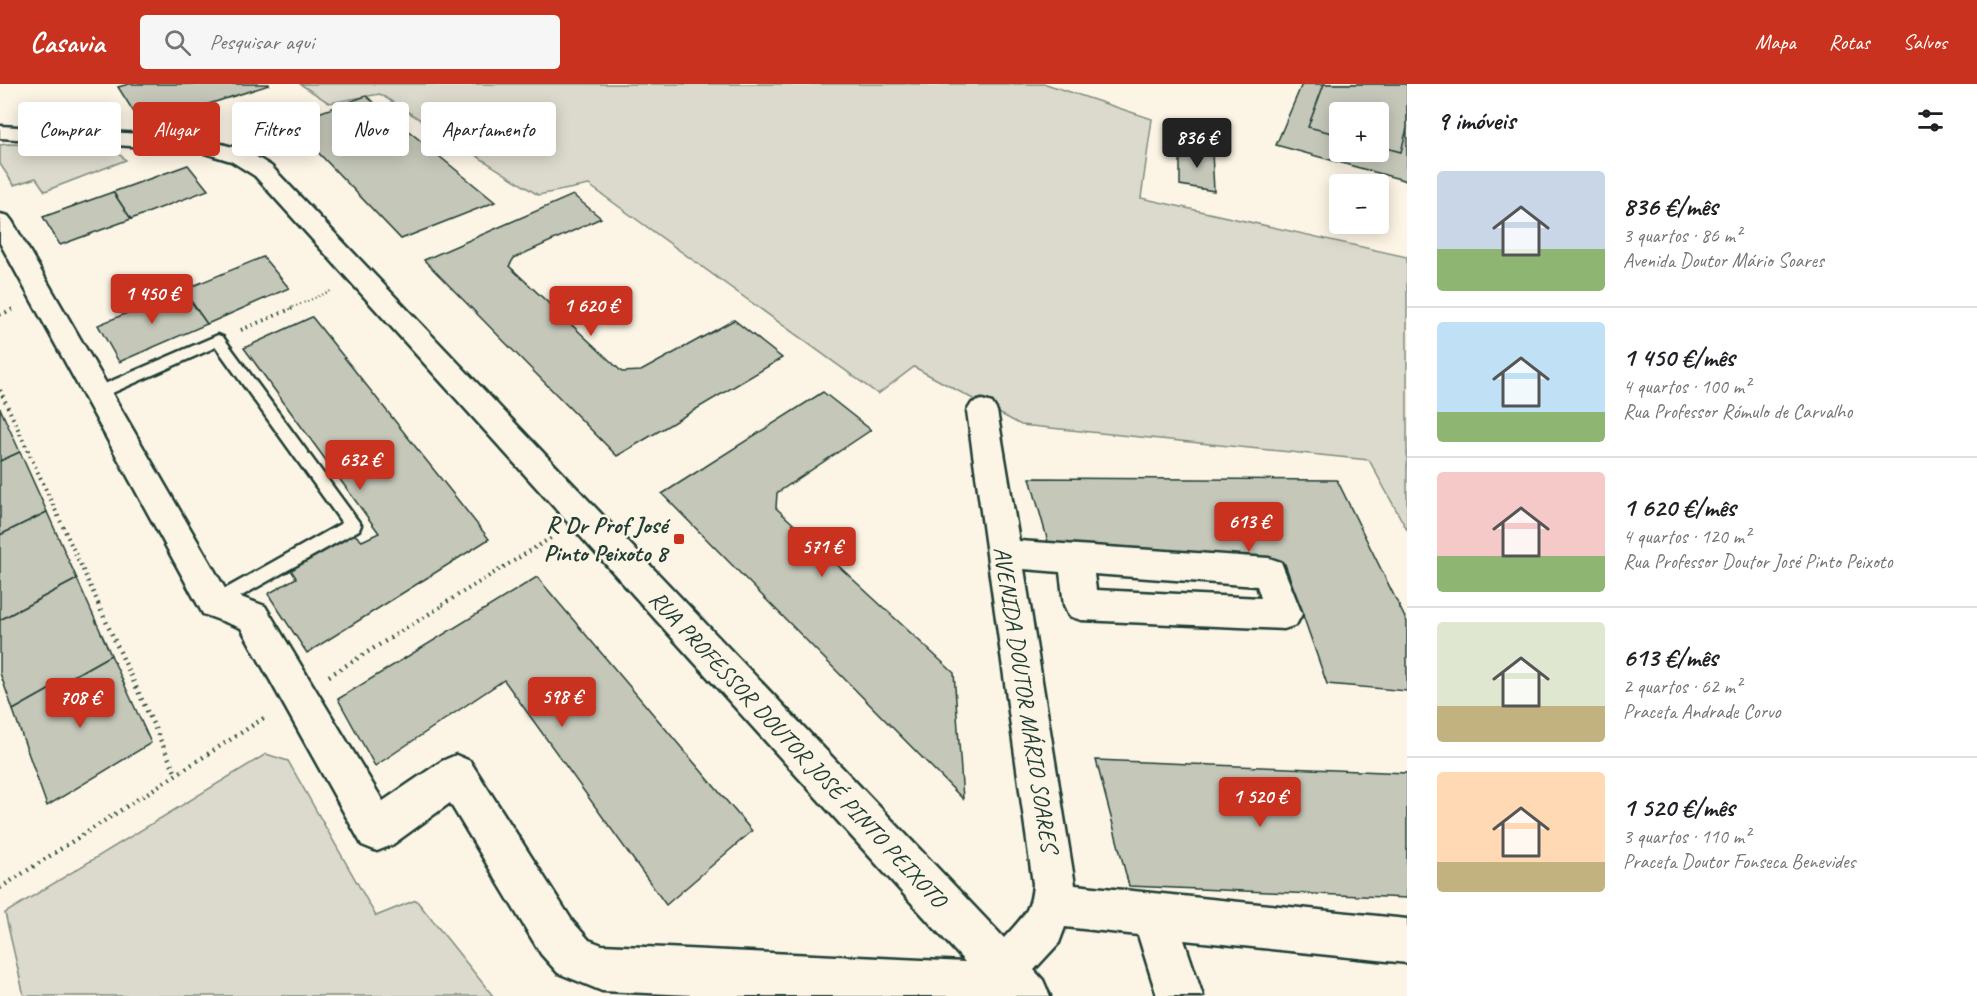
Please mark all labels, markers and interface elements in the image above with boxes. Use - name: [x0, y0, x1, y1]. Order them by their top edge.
- search box: [140, 15, 560, 69]
- text: Casavia: [30, 25, 104, 60]
- icon: search: [161, 26, 194, 59]
- text: Pesquisar aqui: [209, 28, 314, 56]
- text: Mapa: [1755, 29, 1796, 55]
- text: Rotas: [1829, 29, 1870, 55]
- text: Salvos: [1903, 29, 1947, 55]
- chip: Comprar: [18, 102, 121, 156]
- chip: Alugar: [133, 102, 220, 156]
- chip: Filtros: [232, 102, 320, 156]
- chip: Novo: [332, 102, 409, 156]
- chip: Apartamento: [421, 102, 556, 156]
- map controls: [1329, 102, 1389, 234]
- button: +: [1329, 102, 1389, 162]
- text: 9 imóveis: [1437, 104, 1515, 137]
- icon: filters: [1914, 104, 1947, 137]
- pin: 836 €: [1155, 118, 1239, 169]
- text: 836 €: [1176, 125, 1218, 150]
- button: −: [1329, 174, 1389, 234]
- text: 836 €/mês: [1623, 190, 1718, 223]
- icon: home: [1485, 195, 1557, 267]
- text: 3 quartos · 86 m²: [1623, 223, 1741, 248]
- text: Avenida Doutor Mário Soares: [1623, 248, 1824, 273]
- pin: 1 450 €: [97, 274, 207, 325]
- text: 1 450 €: [125, 281, 179, 306]
- pin: 1 620 €: [536, 286, 646, 337]
- text: 1 620 €: [563, 293, 619, 318]
- text: 1 450 €/mês: [1623, 341, 1735, 374]
- icon: home: [1485, 346, 1557, 418]
- text: 4 quartos · 100 m²: [1623, 374, 1750, 399]
- text: Rua Professor Rómulo de Carvalho: [1623, 399, 1852, 424]
- pin: 632 €: [318, 440, 402, 491]
- text: 632 €: [339, 447, 381, 472]
- text: 1 620 €/mês: [1623, 491, 1736, 524]
- icon: home: [1485, 496, 1557, 568]
- pin: 613 €: [1207, 502, 1291, 553]
- text: 613 €: [1228, 509, 1270, 534]
- place label: R Dr Prof José Pinto Peixoto 8: [544, 510, 671, 568]
- text: 4 quartos · 120 m²: [1623, 524, 1750, 549]
- pin: 571 €: [780, 527, 864, 578]
- marker: R Dr Prof José Pinto Peixoto 8: [672, 532, 686, 546]
- text: 571 €: [802, 534, 842, 559]
- street label: AVENIDA DOUTOR MÁRIO SOARES: [987, 544, 1066, 858]
- text: Rua Professor Doutor José Pinto Peixoto: [1623, 549, 1892, 574]
- street label: RUA PROFESSOR DOUTOR JOSÉ PINTO PEIXOTO: [643, 584, 955, 916]
- text: 613 €/mês: [1623, 641, 1718, 674]
- icon: home: [1485, 646, 1557, 718]
- text: 2 quartos · 62 m²: [1623, 674, 1741, 699]
- pin: 598 €: [520, 677, 604, 728]
- pin: 708 €: [38, 678, 122, 729]
- text: 598 €: [542, 684, 582, 709]
- text: 708 €: [60, 685, 100, 710]
- text: Praceta Andrade Corvo: [1623, 699, 1781, 724]
- pin: 1 520 €: [1205, 777, 1315, 828]
- text: 1 520 €: [1233, 784, 1287, 809]
- text: 1 520 €/mês: [1623, 791, 1735, 824]
- icon: home: [1485, 796, 1557, 868]
- text: 3 quartos · 110 m²: [1623, 824, 1750, 849]
- text: Praceta Doutor Fonseca Benevides: [1623, 849, 1855, 874]

